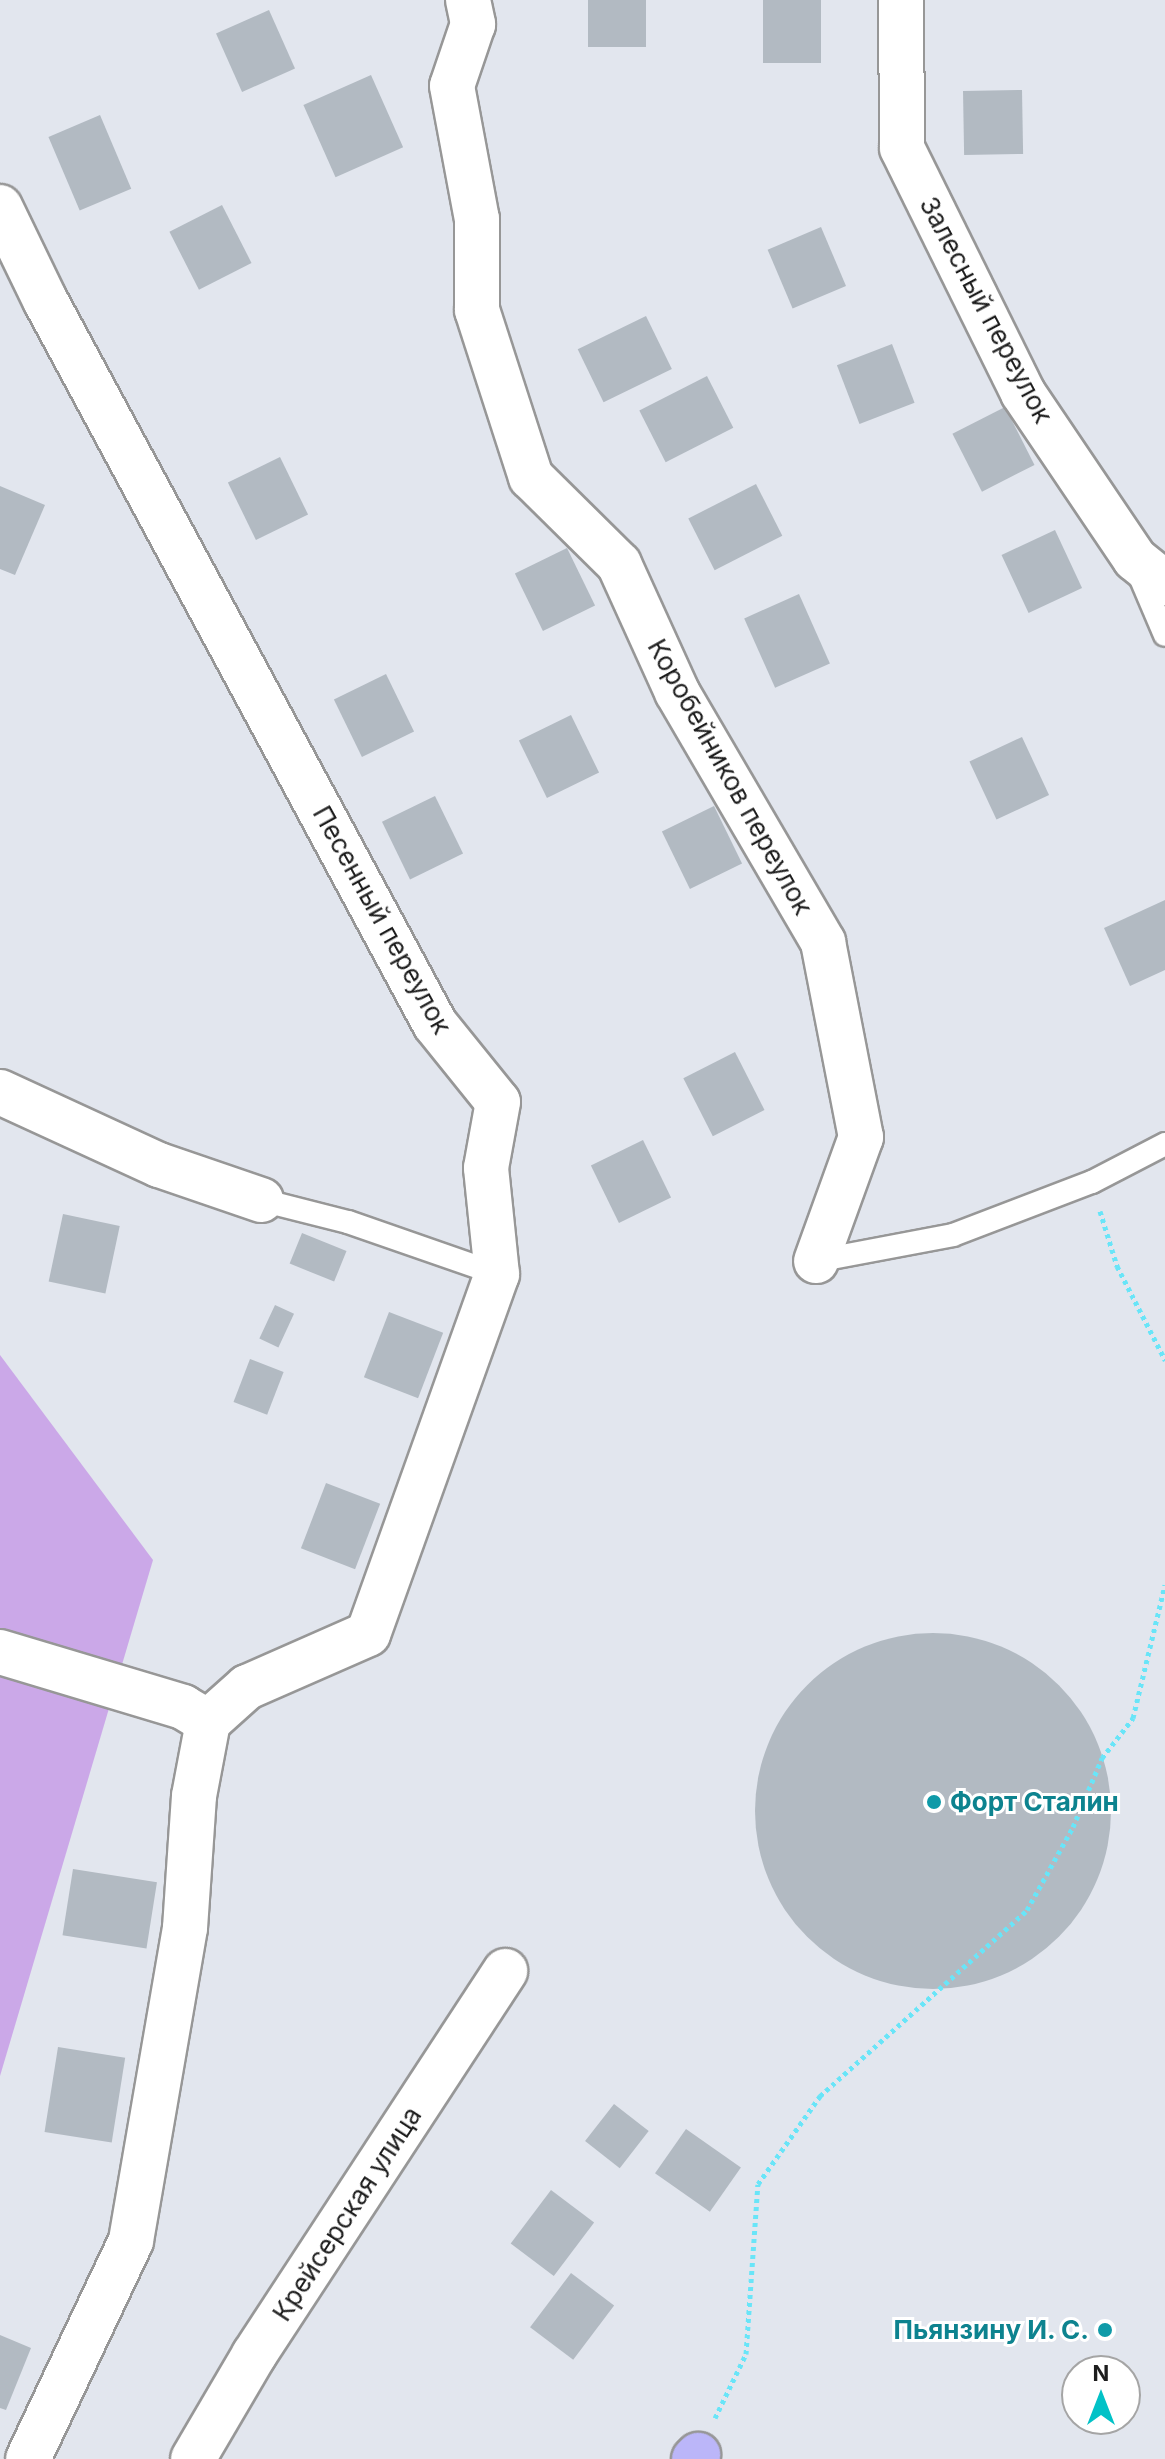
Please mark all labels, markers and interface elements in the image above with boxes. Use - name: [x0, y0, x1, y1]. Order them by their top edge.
- street label: Залесный переулок: [913, 191, 1059, 429]
- street label: Коробейников переулок: [641, 634, 819, 920]
- street label: Песенный переулок: [306, 800, 458, 1040]
- place label: Форт Сталин: [950, 1786, 1119, 1818]
- marker: Форт Сталин: [925, 1793, 943, 1811]
- street label: Крейсерская улица: [266, 2101, 428, 2327]
- place label: Пьянзину И. С.: [893, 2314, 1089, 2346]
- marker: Пьянзину И. С.: [1096, 2321, 1114, 2339]
- north arrow: [1061, 2355, 1141, 2435]
- text: N: [1093, 2360, 1109, 2386]

